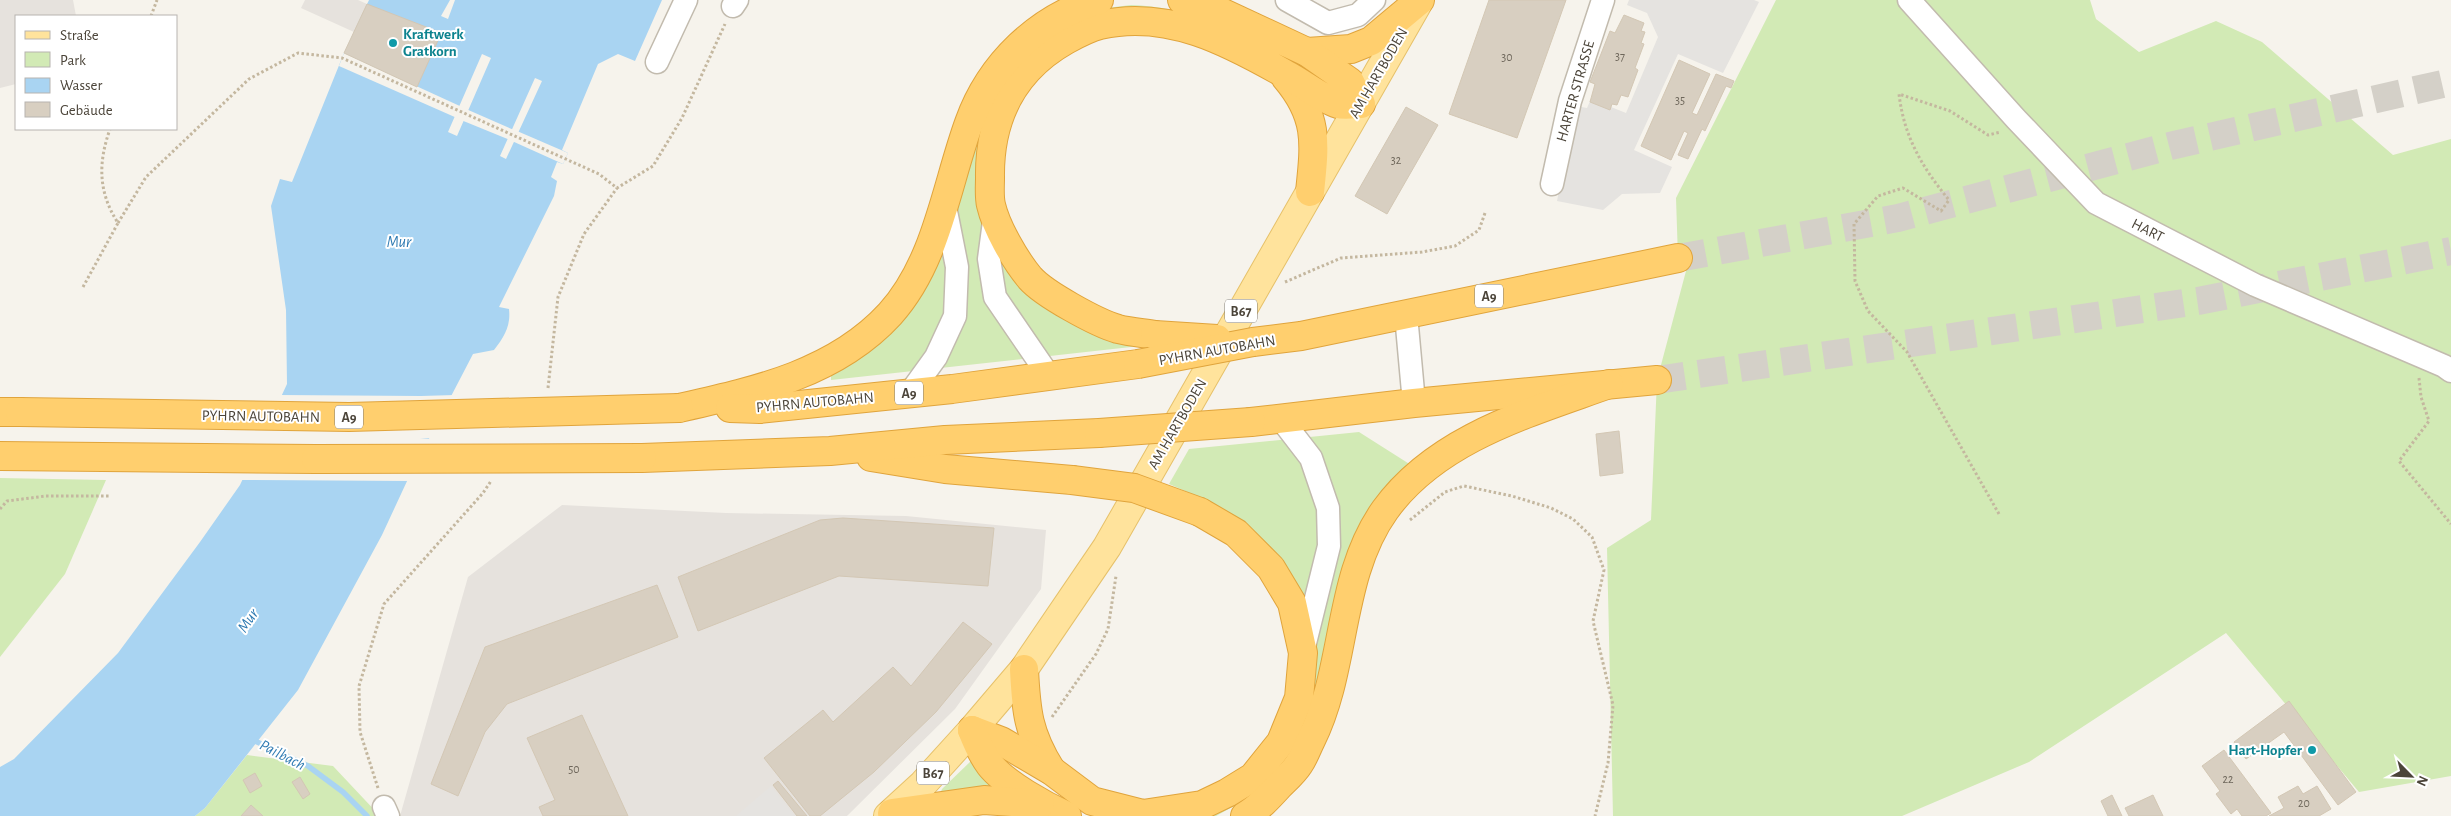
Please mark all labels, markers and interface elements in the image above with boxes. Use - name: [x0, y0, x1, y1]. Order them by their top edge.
- legend: [15, 15, 178, 130]
- street label: AM HARTBODEN: [1346, 25, 1410, 121]
- place label: Kraftwerk Gratkorn: [403, 27, 464, 59]
- text: Straße: [60, 28, 99, 43]
- marker: Kraftwerk Gratkorn: [387, 37, 399, 49]
- street label: HARTER STRASSE: [1554, 39, 1597, 144]
- house number: 37: [1615, 50, 1625, 62]
- house number: 30: [1501, 51, 1513, 63]
- text: Park: [60, 53, 86, 68]
- text: Wasser: [60, 78, 103, 93]
- house number: 35: [1675, 94, 1685, 106]
- text: Gebäude: [60, 103, 113, 118]
- house number: 32: [1391, 154, 1402, 166]
- street label: HART: [2129, 216, 2167, 245]
- water label: Mur: [387, 234, 412, 250]
- road number: A9: [1475, 284, 1503, 308]
- road number: B67: [1225, 300, 1257, 322]
- street label: PYHRN AUTOBAHN: [1158, 333, 1277, 368]
- street label: AM HARTBODEN: [1145, 376, 1209, 472]
- road number: A9: [895, 382, 923, 404]
- street label: PYHRN AUTOBAHN: [756, 390, 875, 415]
- road number: A9: [335, 406, 363, 428]
- street label: PYHRN AUTOBAHN: [202, 408, 320, 425]
- water label: Mur: [234, 605, 262, 635]
- water label: Pailbach: [257, 737, 308, 773]
- place label: Hart-Hopfer: [2228, 743, 2303, 758]
- marker: Hart-Hopfer: [2306, 744, 2318, 756]
- north arrow: [2386, 751, 2436, 801]
- road number: B67: [917, 761, 949, 784]
- house number: 50: [568, 763, 580, 775]
- house number: 22: [2223, 773, 2234, 785]
- text: N: [2414, 774, 2430, 788]
- house number: 20: [2298, 797, 2310, 809]

